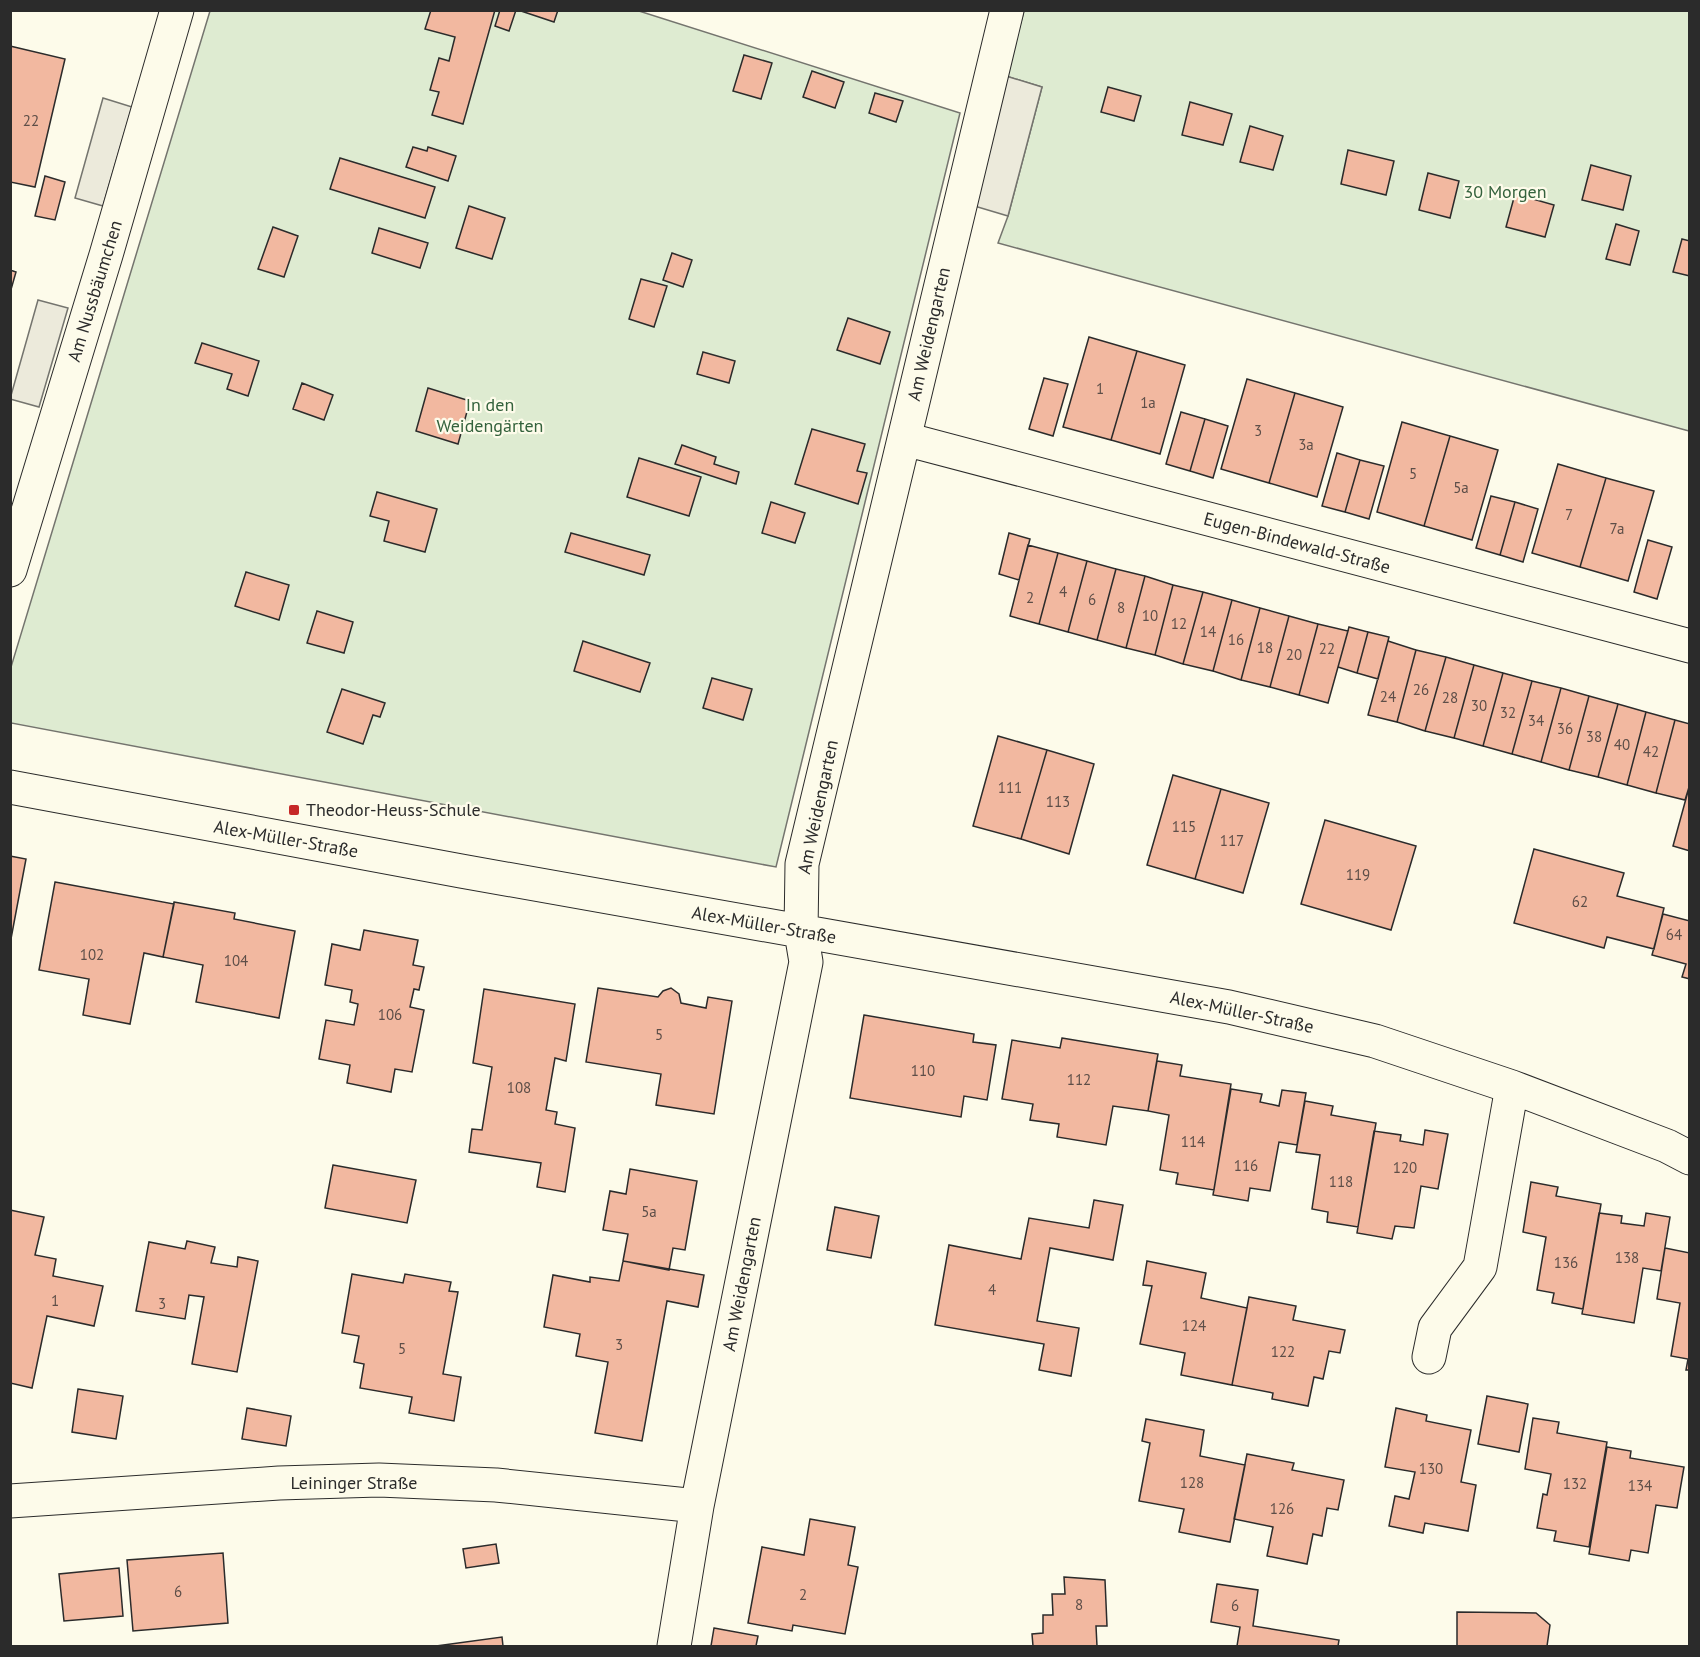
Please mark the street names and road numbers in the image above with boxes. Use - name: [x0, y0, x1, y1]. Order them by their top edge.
- street label: Am Nussbäumchen: [62, 217, 127, 364]
- street label: Am Weidengarten: [902, 265, 955, 403]
- street label: Eugen-Bindewald-Straße: [1201, 507, 1393, 579]
- street label: Am Weidengarten: [792, 738, 843, 876]
- street label: Alex-Müller-Straße: [212, 814, 360, 863]
- street label: Alex-Müller-Straße: [690, 900, 838, 949]
- street label: Alex-Müller-Straße: [1168, 985, 1316, 1038]
- street label: Am Weidengarten: [717, 1215, 766, 1353]
- street label: Leininger Straße: [291, 1471, 417, 1494]

